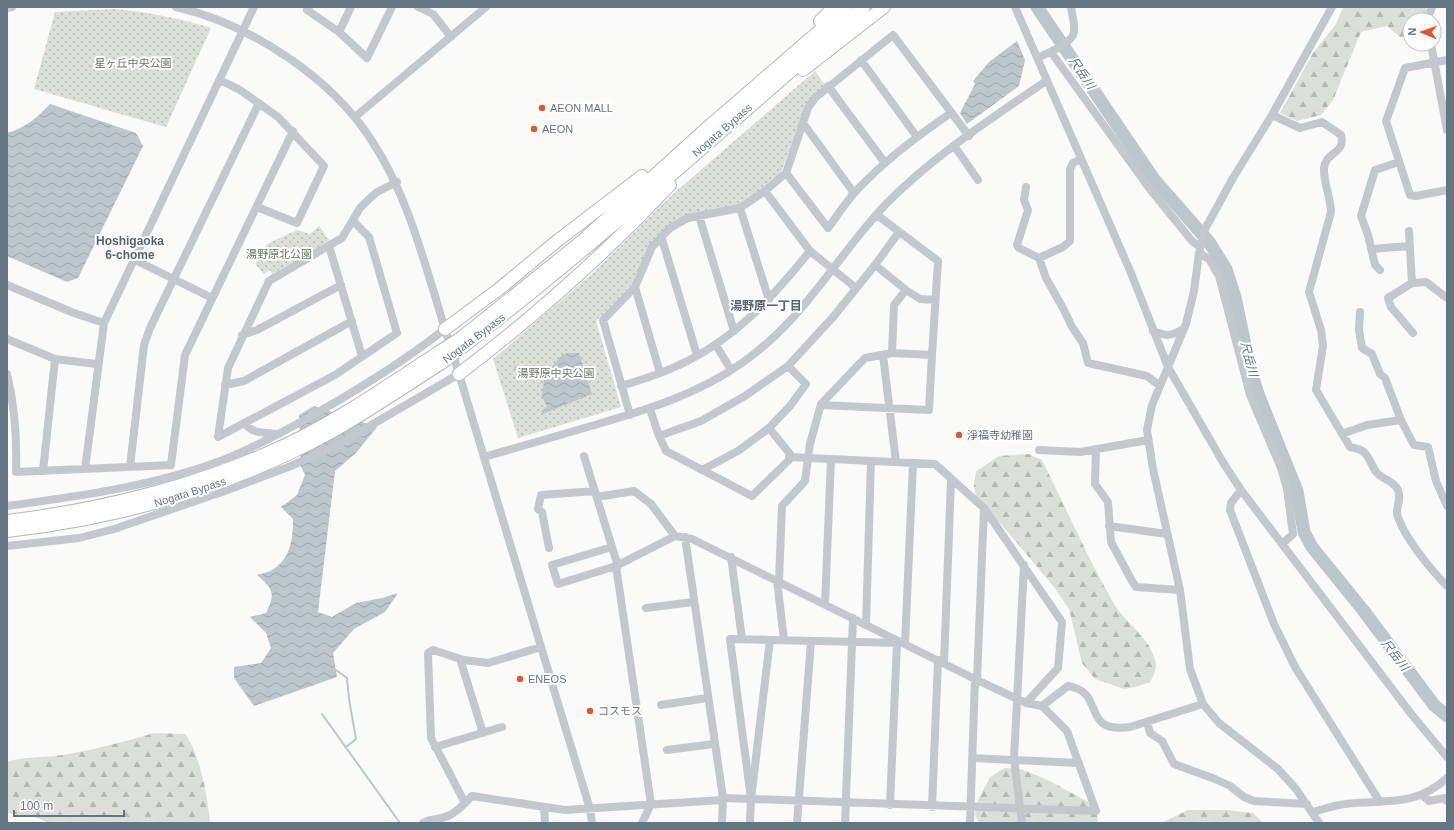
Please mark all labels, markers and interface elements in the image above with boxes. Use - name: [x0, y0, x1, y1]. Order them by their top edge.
- north arrow: [1402, 12, 1442, 52]
- text: N: [1406, 27, 1418, 36]
- water label: 尺岳川: [1066, 54, 1099, 93]
- park label: 星ヶ丘中央公園: [95, 57, 172, 69]
- street label: Nogata Bypass: [690, 101, 754, 159]
- place label: AEON MALL: [550, 102, 613, 114]
- marker: AEON MALL: [537, 103, 547, 113]
- place label: AEON: [542, 123, 573, 135]
- marker: AEON: [529, 124, 539, 134]
- district label: Hoshigaoka 6-chome: [96, 234, 164, 262]
- park label: 湯野原北公園: [246, 248, 312, 260]
- district label: 湯野原一丁目: [730, 299, 802, 313]
- street label: Nogata Bypass: [441, 310, 508, 365]
- water label: 尺岳川: [1238, 340, 1261, 380]
- park label: 湯野原中央公園: [518, 367, 595, 379]
- place label: 淨福寺幼稚園: [967, 429, 1033, 441]
- marker: 淨福寺幼稚園: [954, 430, 964, 440]
- street label: Nogata Bypass: [153, 475, 228, 509]
- water label: 尺岳川: [1378, 637, 1413, 675]
- place label: ENEOS: [528, 673, 567, 685]
- marker: ENEOS: [515, 674, 525, 684]
- place label: コスモス: [598, 705, 642, 717]
- marker: コスモス: [585, 706, 595, 716]
- scale bar: [14, 792, 124, 818]
- text: 100 m: [20, 799, 53, 813]

